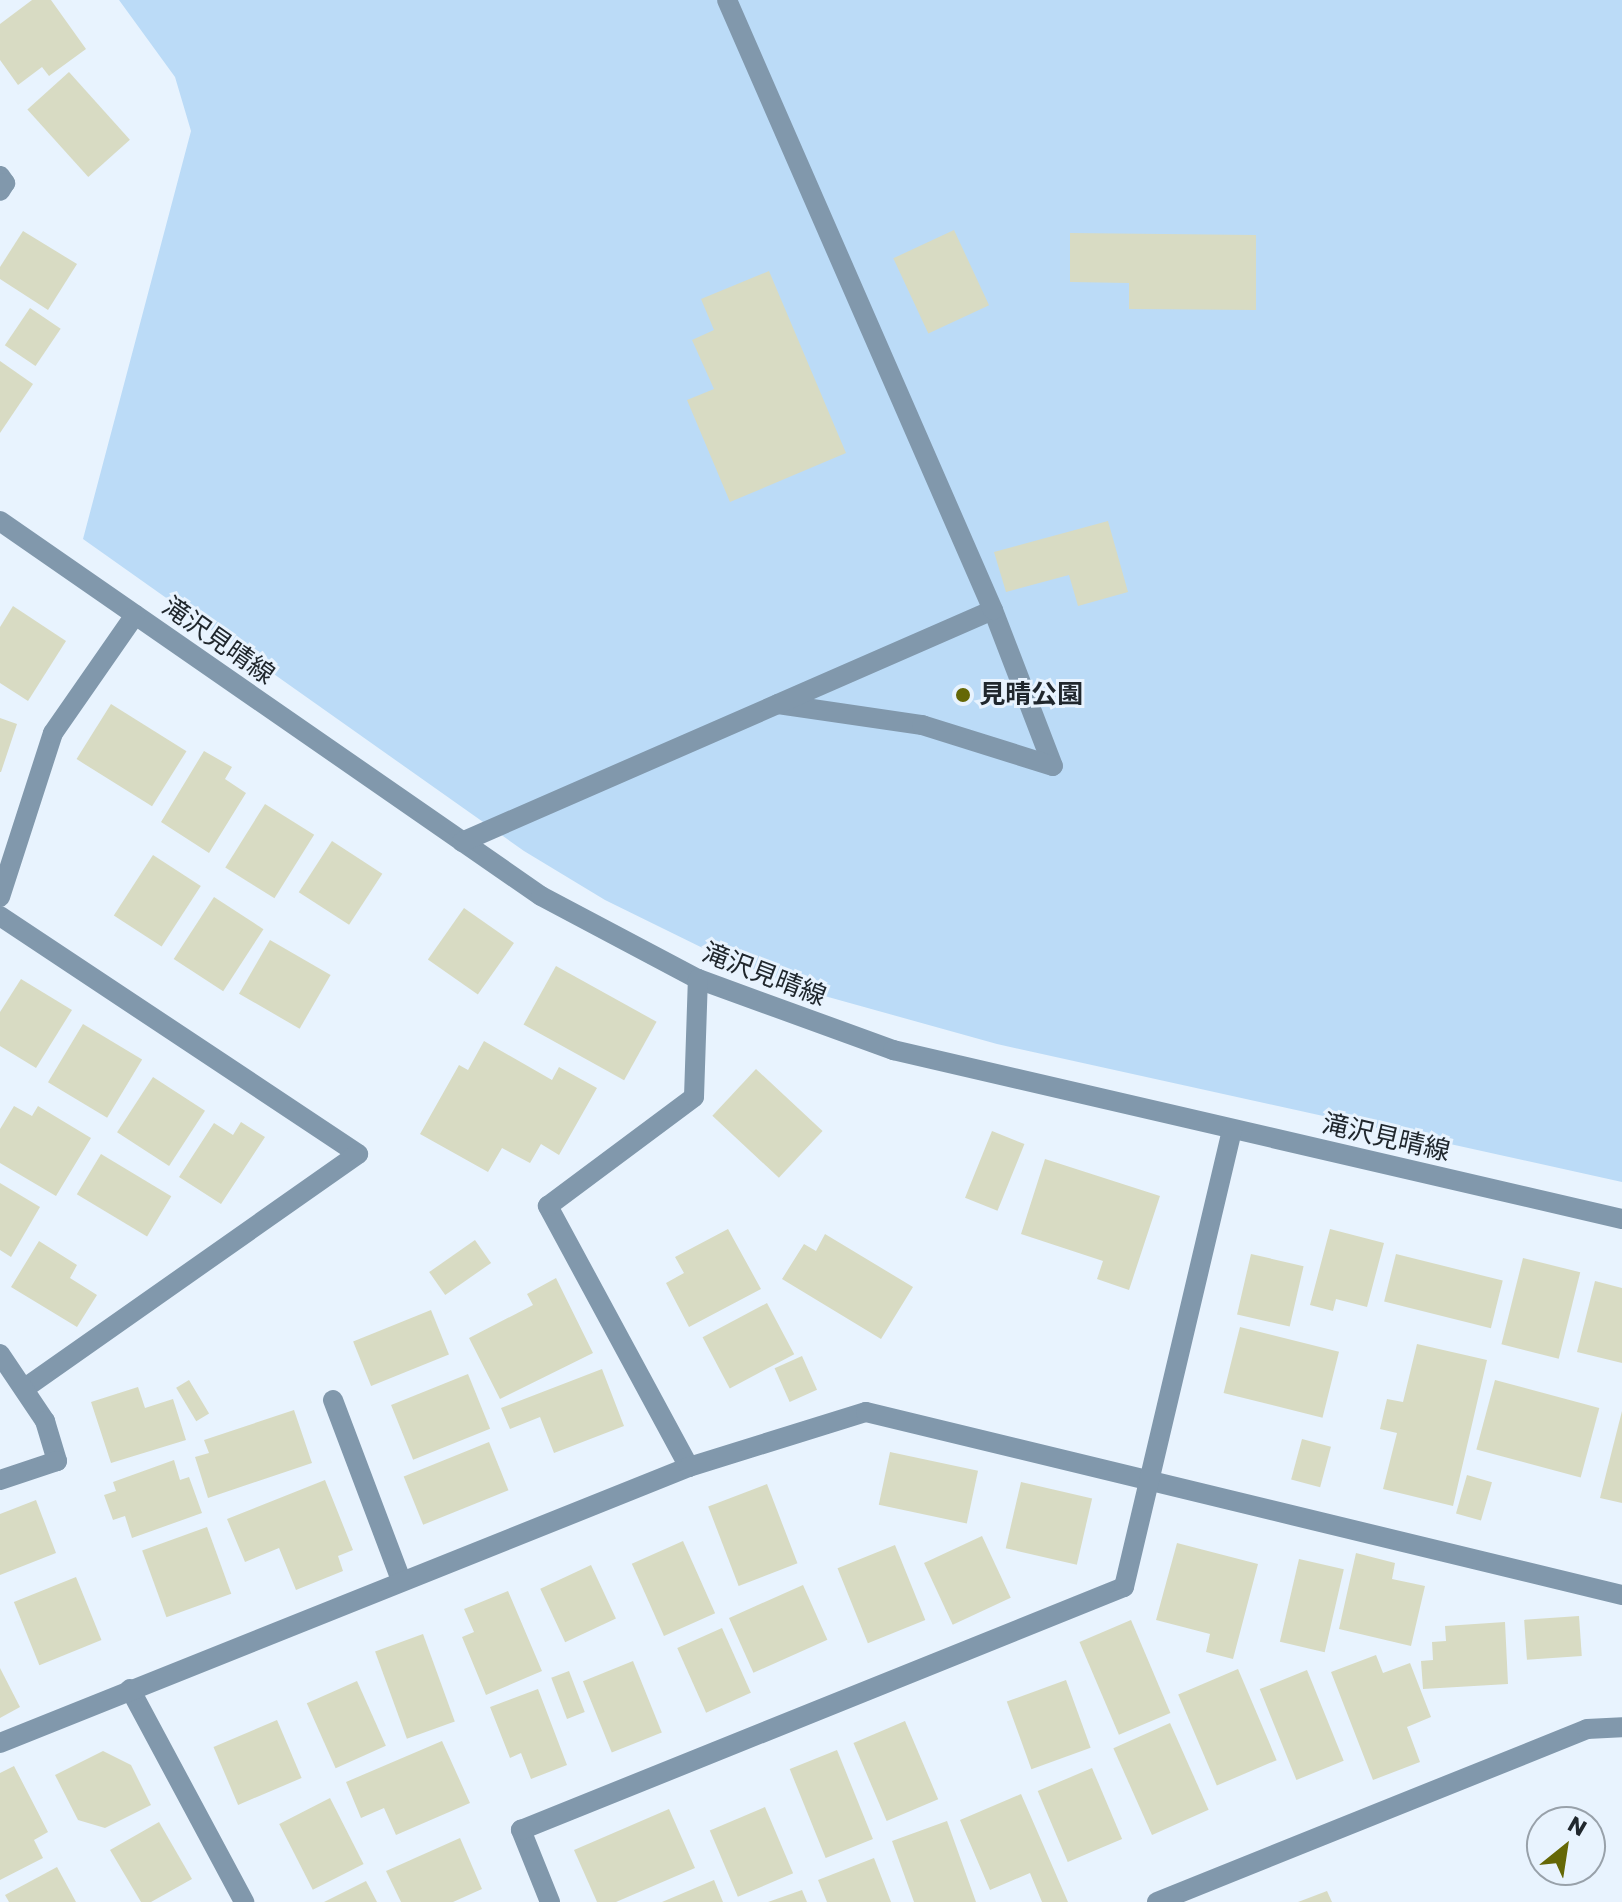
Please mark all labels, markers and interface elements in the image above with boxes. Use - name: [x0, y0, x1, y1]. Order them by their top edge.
- street label: 滝沢見晴線: [156, 591, 280, 691]
- place label: 見晴公園: [979, 679, 1083, 711]
- marker: 見晴公園: [954, 686, 972, 704]
- street label: 滝沢見晴線: [698, 937, 830, 1013]
- street label: 滝沢見晴線: [1319, 1108, 1453, 1168]
- north arrow: [1526, 1806, 1606, 1886]
- text: N: [1562, 1809, 1592, 1844]

